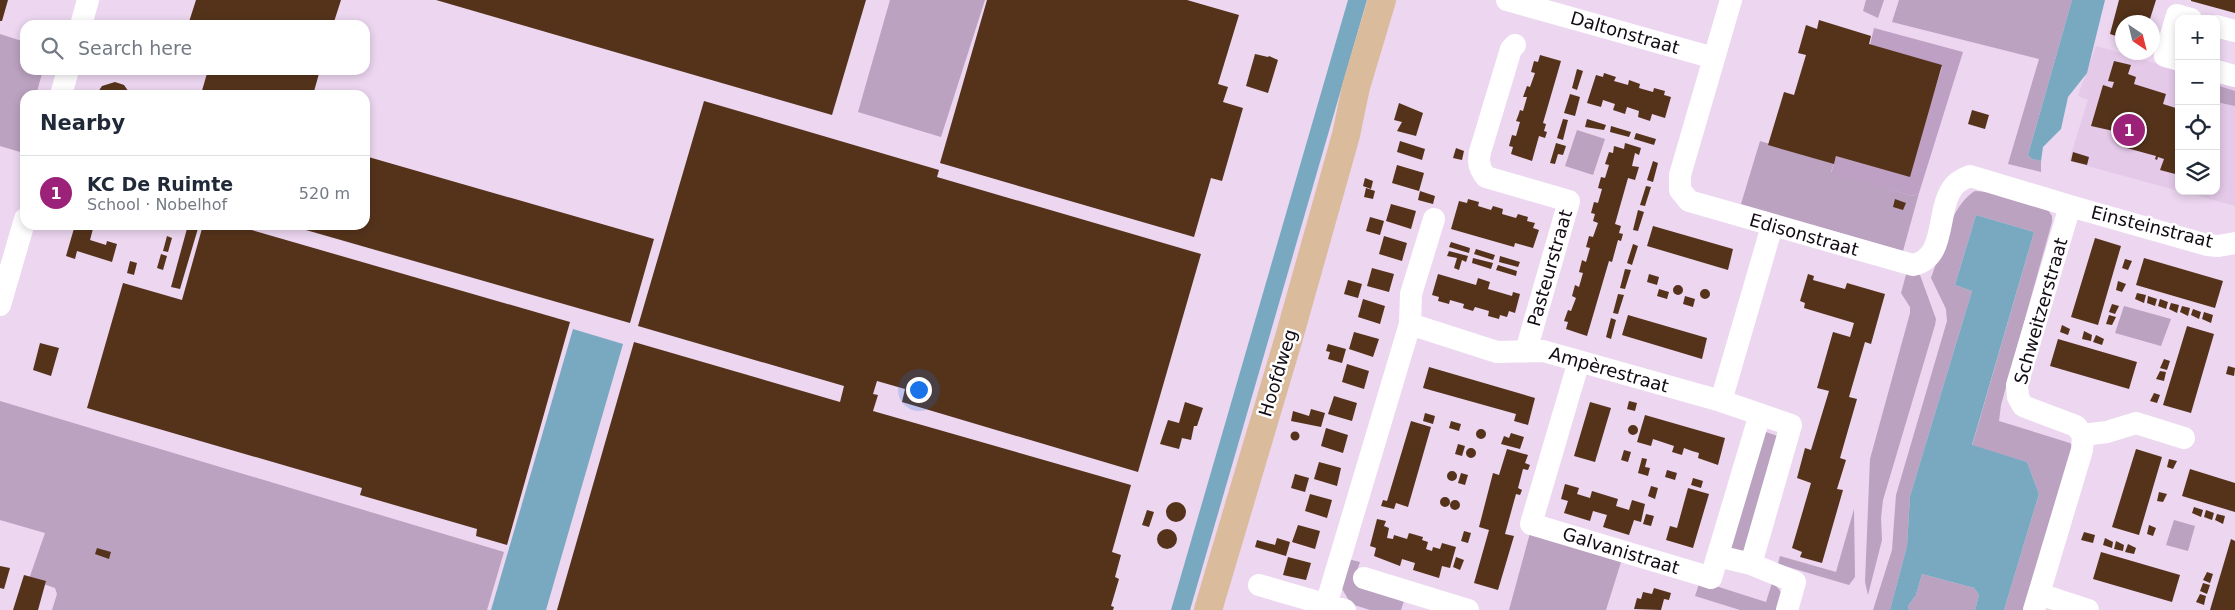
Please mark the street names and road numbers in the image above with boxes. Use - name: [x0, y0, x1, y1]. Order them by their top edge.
- street label: Daltonstraat: [1568, 7, 1682, 58]
- street label: Einsteinstraat: [2089, 201, 2215, 252]
- street label: Pasteurstraat: [1523, 207, 1576, 329]
- street label: Edisonstraat: [1747, 209, 1861, 260]
- street label: Schweitzerstraat: [2010, 235, 2071, 387]
- street label: Hoofdweg: [1254, 326, 1301, 419]
- street label: Ampèrestraat: [1547, 342, 1671, 397]
- street label: Galvanistraat: [1560, 523, 1682, 578]

